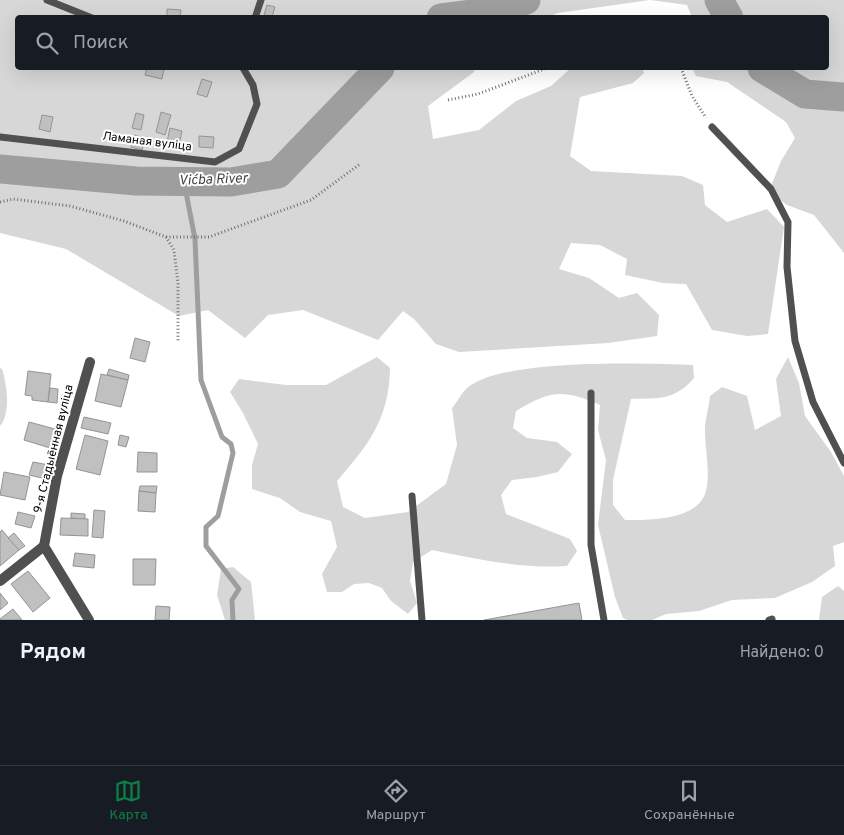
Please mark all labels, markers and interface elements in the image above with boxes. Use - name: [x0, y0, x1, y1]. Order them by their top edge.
- search box: [15, 15, 829, 70]
- icon: search: [33, 29, 61, 57]
- text: Поиск: [73, 31, 129, 55]
- street label: Ламаная вуліца: [101, 129, 193, 155]
- water label: Vićba River: [178, 170, 249, 190]
- street label: 9-я Стадыённая вуліца: [30, 383, 78, 515]
- text: Рядом: [20, 639, 86, 666]
- text: Найдено: 0: [740, 643, 824, 663]
- tab: Карта: [109, 777, 148, 824]
- tab: Маршрут: [366, 777, 426, 824]
- tab: Сохранённые: [644, 777, 735, 824]

